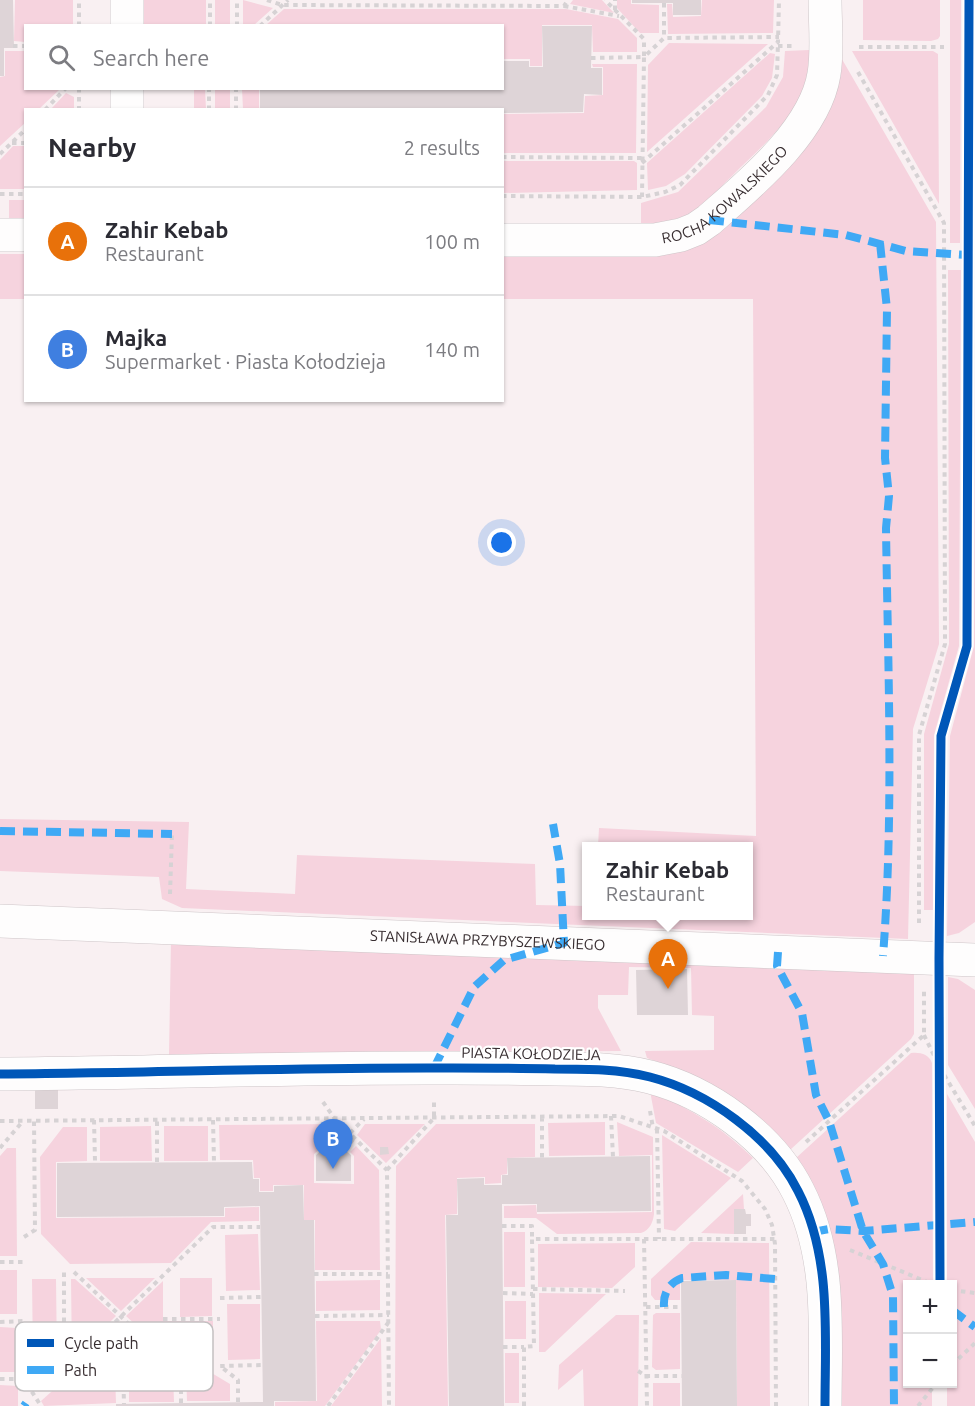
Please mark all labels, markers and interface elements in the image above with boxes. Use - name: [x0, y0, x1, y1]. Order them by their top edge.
- search box: [24, 24, 504, 90]
- icon: search: [45, 41, 78, 74]
- text: Search here: [93, 45, 209, 70]
- text: Nearby: [48, 133, 136, 162]
- text: 2 results: [404, 136, 480, 159]
- street label: ROCHA KOWALSKIEGO: [660, 142, 791, 247]
- text: Zahir Kebab: [105, 217, 228, 242]
- text: A: [60, 230, 75, 253]
- text: 100 m: [424, 230, 480, 253]
- text: Restaurant: [105, 242, 204, 265]
- text: Majka: [105, 325, 167, 350]
- text: B: [61, 338, 74, 361]
- text: 140 m: [424, 338, 480, 361]
- text: Supermarket · Piasta Kołodzieja: [105, 350, 386, 373]
- your location: [487, 528, 516, 557]
- popup: [582, 842, 753, 920]
- text: Zahir Kebab: [606, 857, 729, 882]
- text: Restaurant: [606, 882, 705, 905]
- street label: STANISŁAWA PRZYBYSZEWSKIEGO: [370, 927, 606, 953]
- pin: A: [648, 940, 688, 989]
- street label: PIASTA KOŁODZIEJA: [461, 1044, 601, 1063]
- pin: B: [314, 1120, 352, 1169]
- map controls: [903, 1280, 957, 1388]
- button: +: [903, 1280, 957, 1334]
- legend: [15, 1322, 213, 1391]
- text: Cycle path: [64, 1334, 139, 1352]
- button: −: [903, 1334, 957, 1388]
- text: Path: [64, 1361, 97, 1379]

